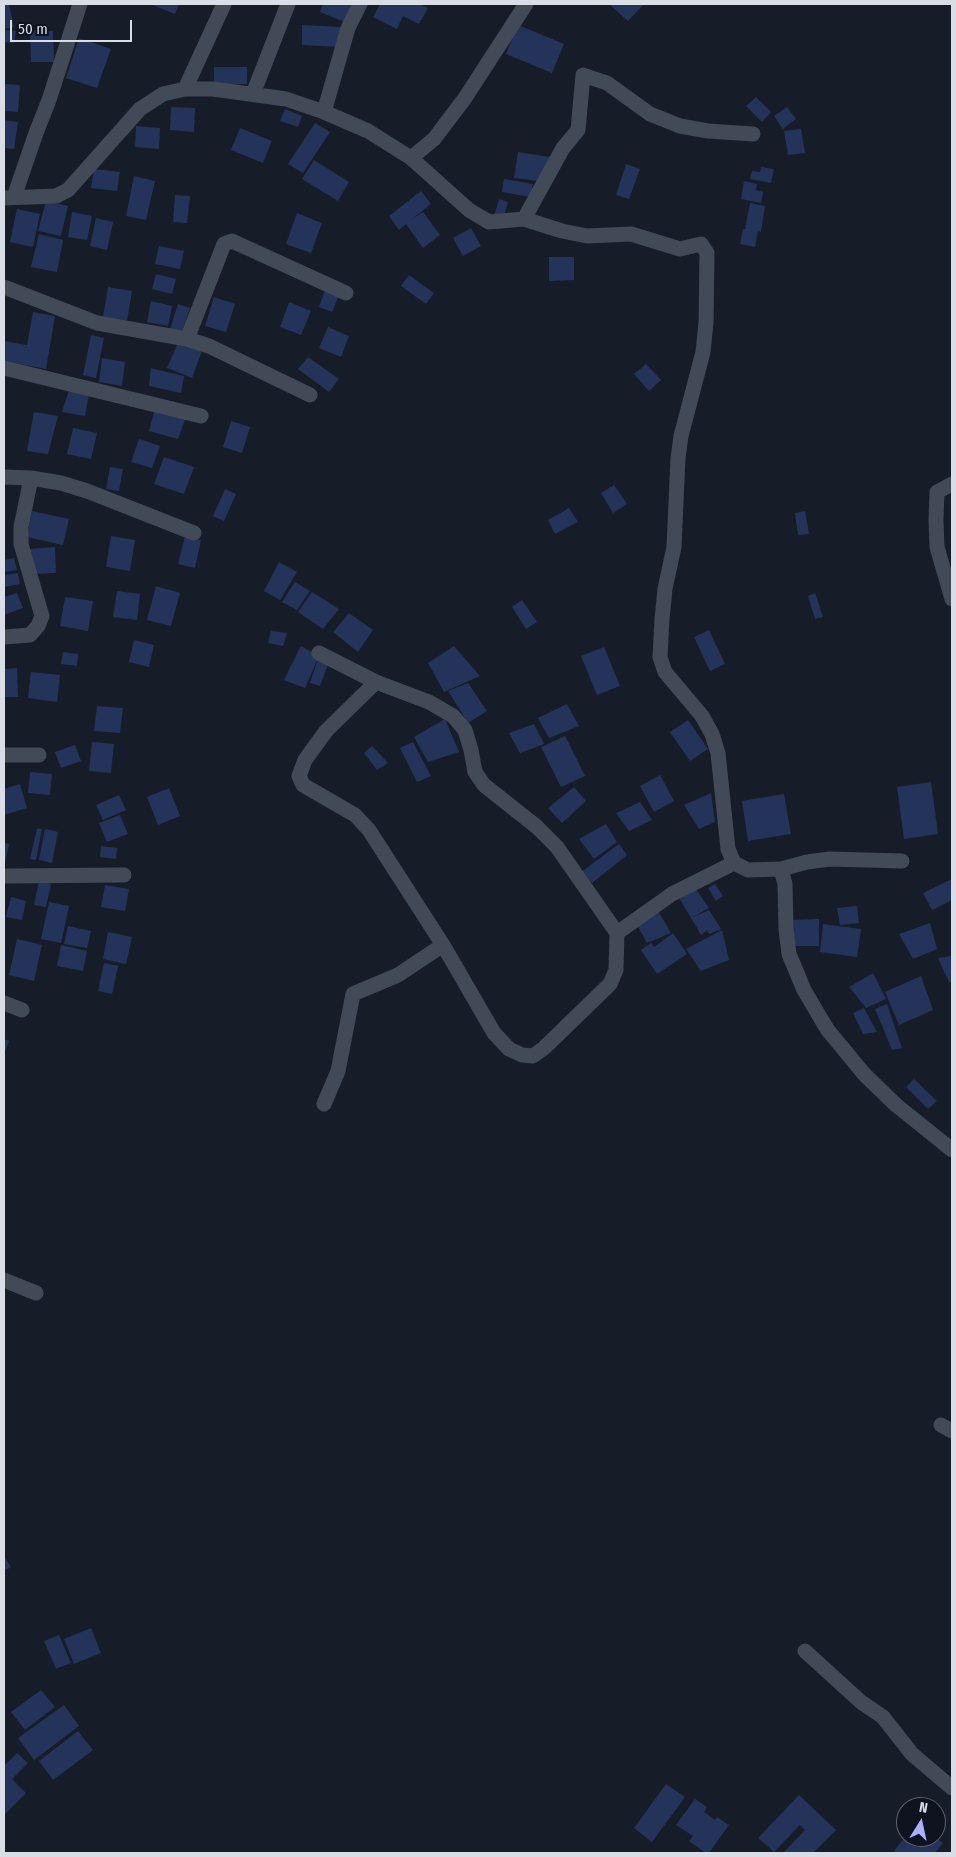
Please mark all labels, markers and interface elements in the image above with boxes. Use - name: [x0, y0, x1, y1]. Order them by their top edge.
- scale bar: [12, 10, 135, 42]
- text: 50 m: [18, 20, 48, 38]
- north arrow: [896, 1797, 946, 1847]
- text: N: [918, 1799, 929, 1817]

